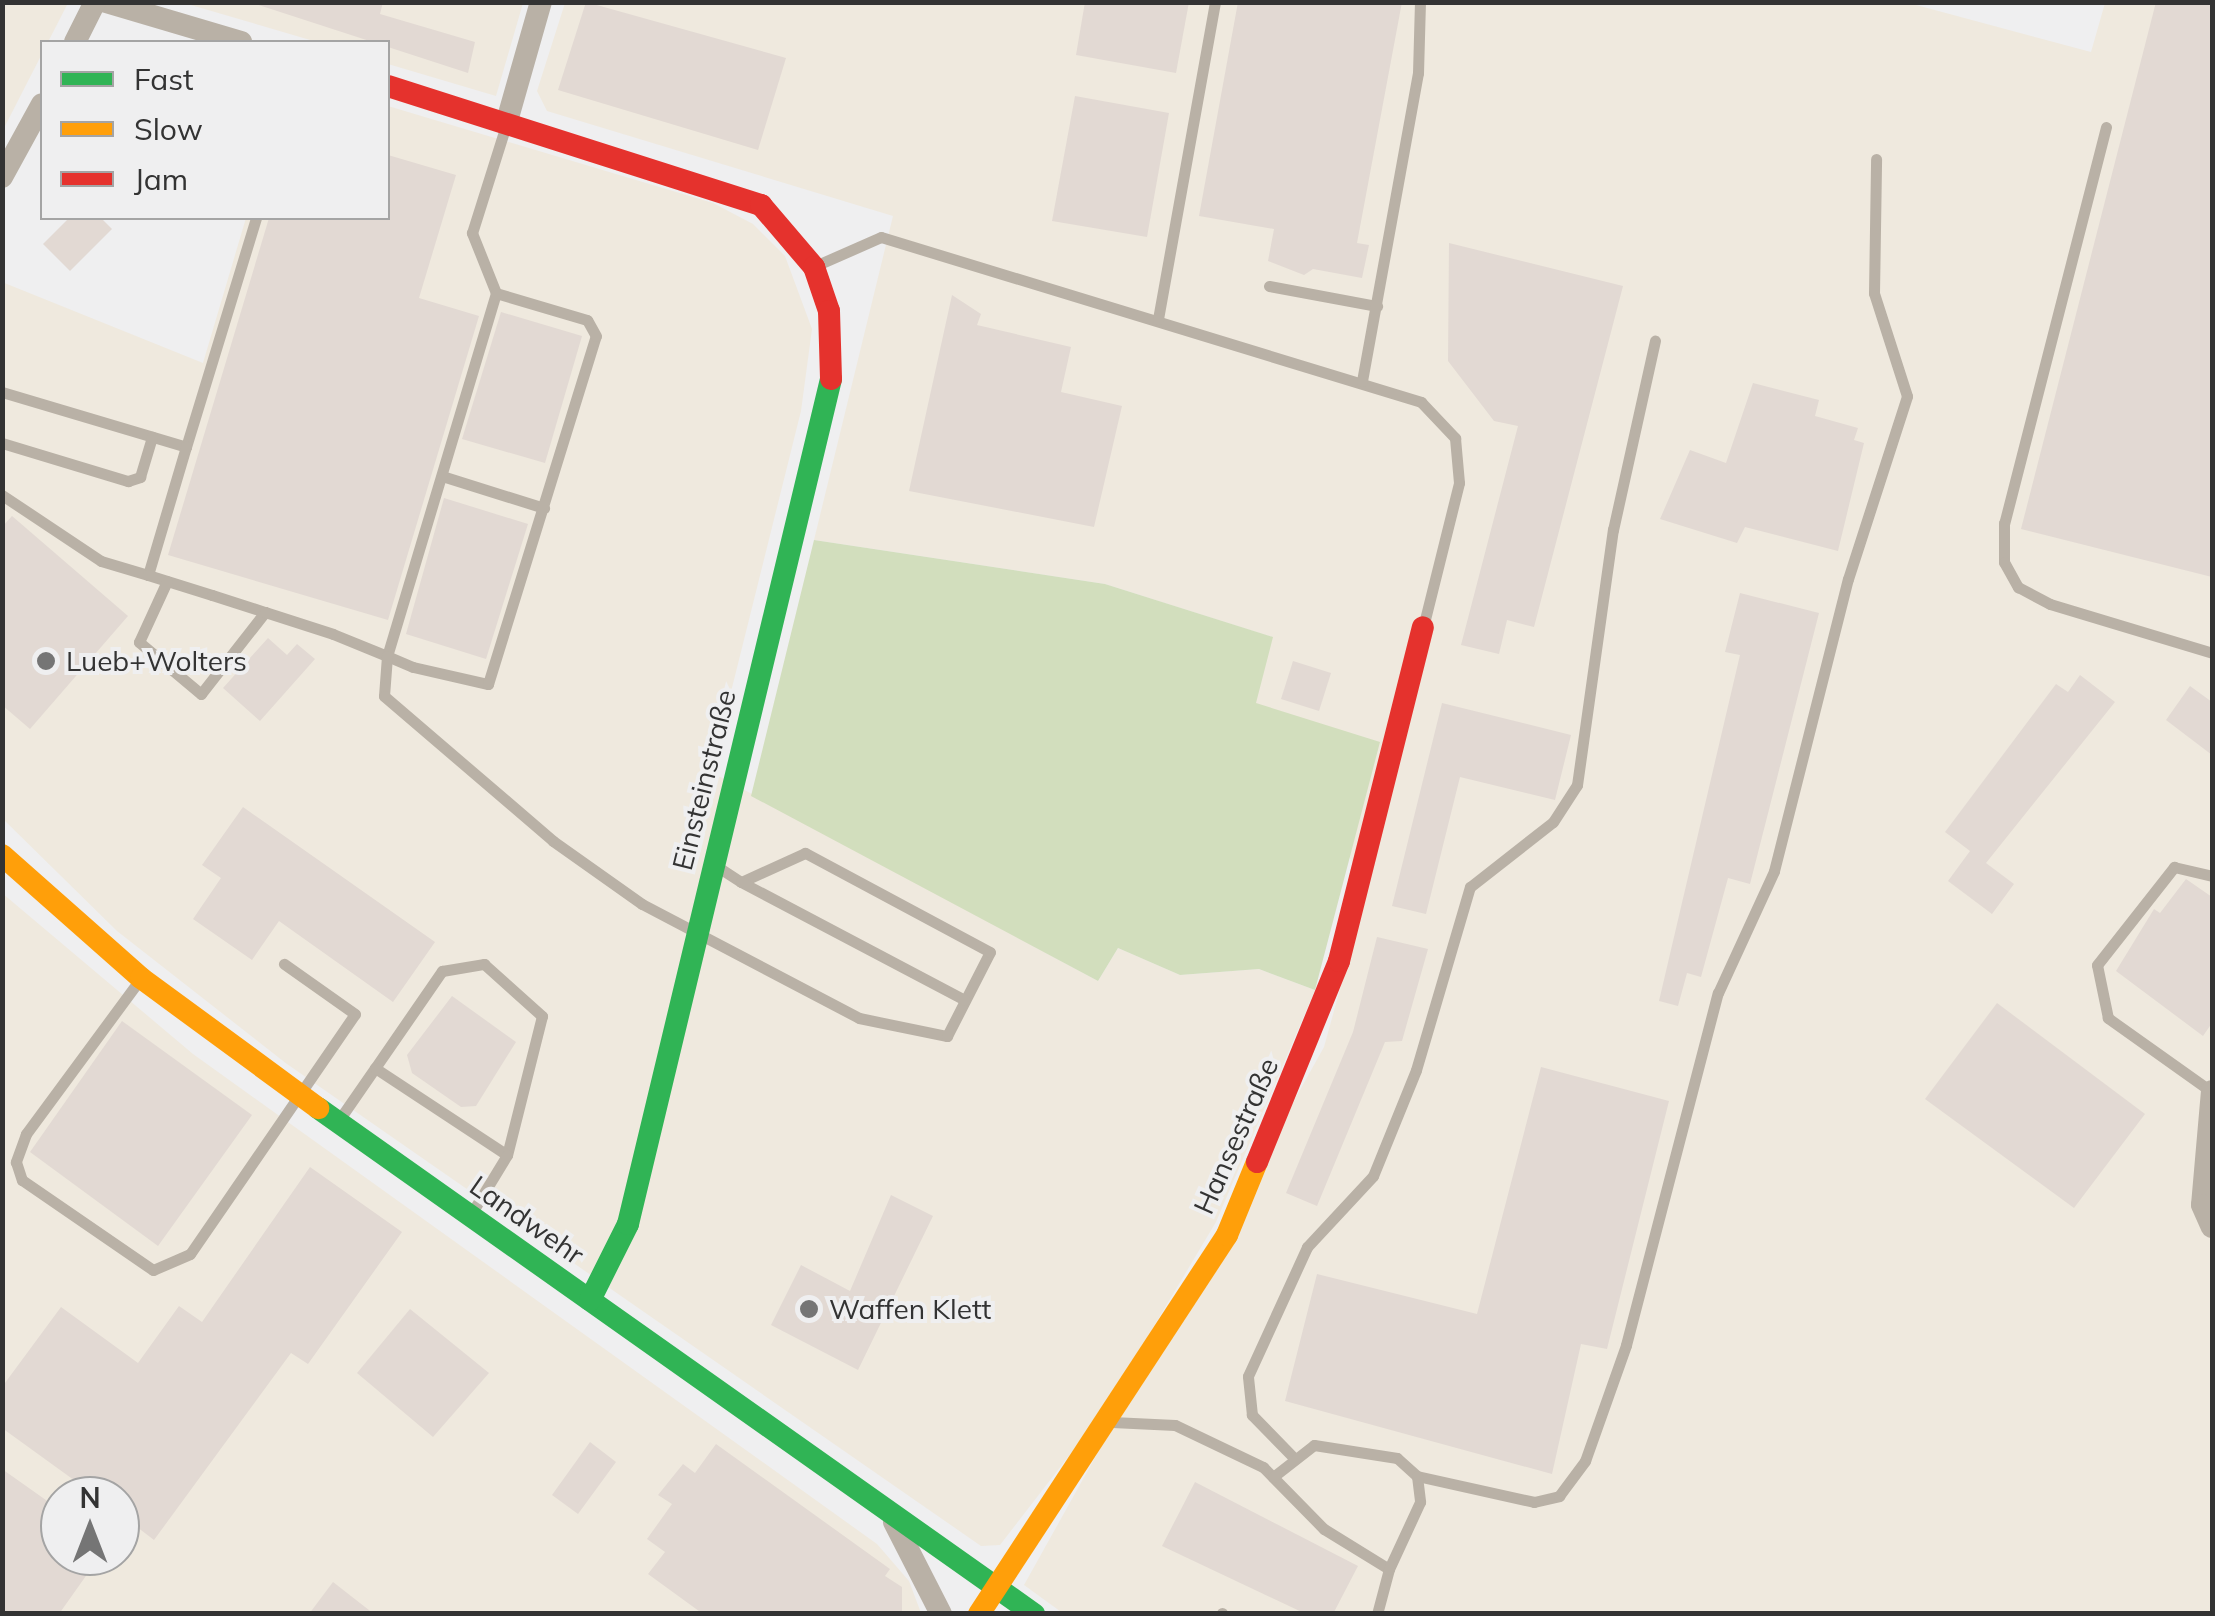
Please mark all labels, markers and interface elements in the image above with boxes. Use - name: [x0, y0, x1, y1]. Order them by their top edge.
- legend: [40, 40, 390, 220]
- text: Fast: [134, 60, 194, 98]
- text: Slow: [134, 110, 203, 148]
- text: Jam: [134, 160, 188, 198]
- place label: Lueb+Wolters: [66, 644, 247, 678]
- marker: Lueb+Wolters: [35, 650, 57, 672]
- street label: Einsteinstraße: [665, 686, 743, 874]
- street label: Hansestraße: [1187, 1053, 1285, 1219]
- street label: Landwehr: [464, 1169, 590, 1271]
- place label: Waffen Klett: [829, 1292, 991, 1326]
- marker: Waffen Klett: [798, 1298, 820, 1320]
- north arrow: [40, 1476, 140, 1576]
- text: N: [79, 1480, 101, 1515]

